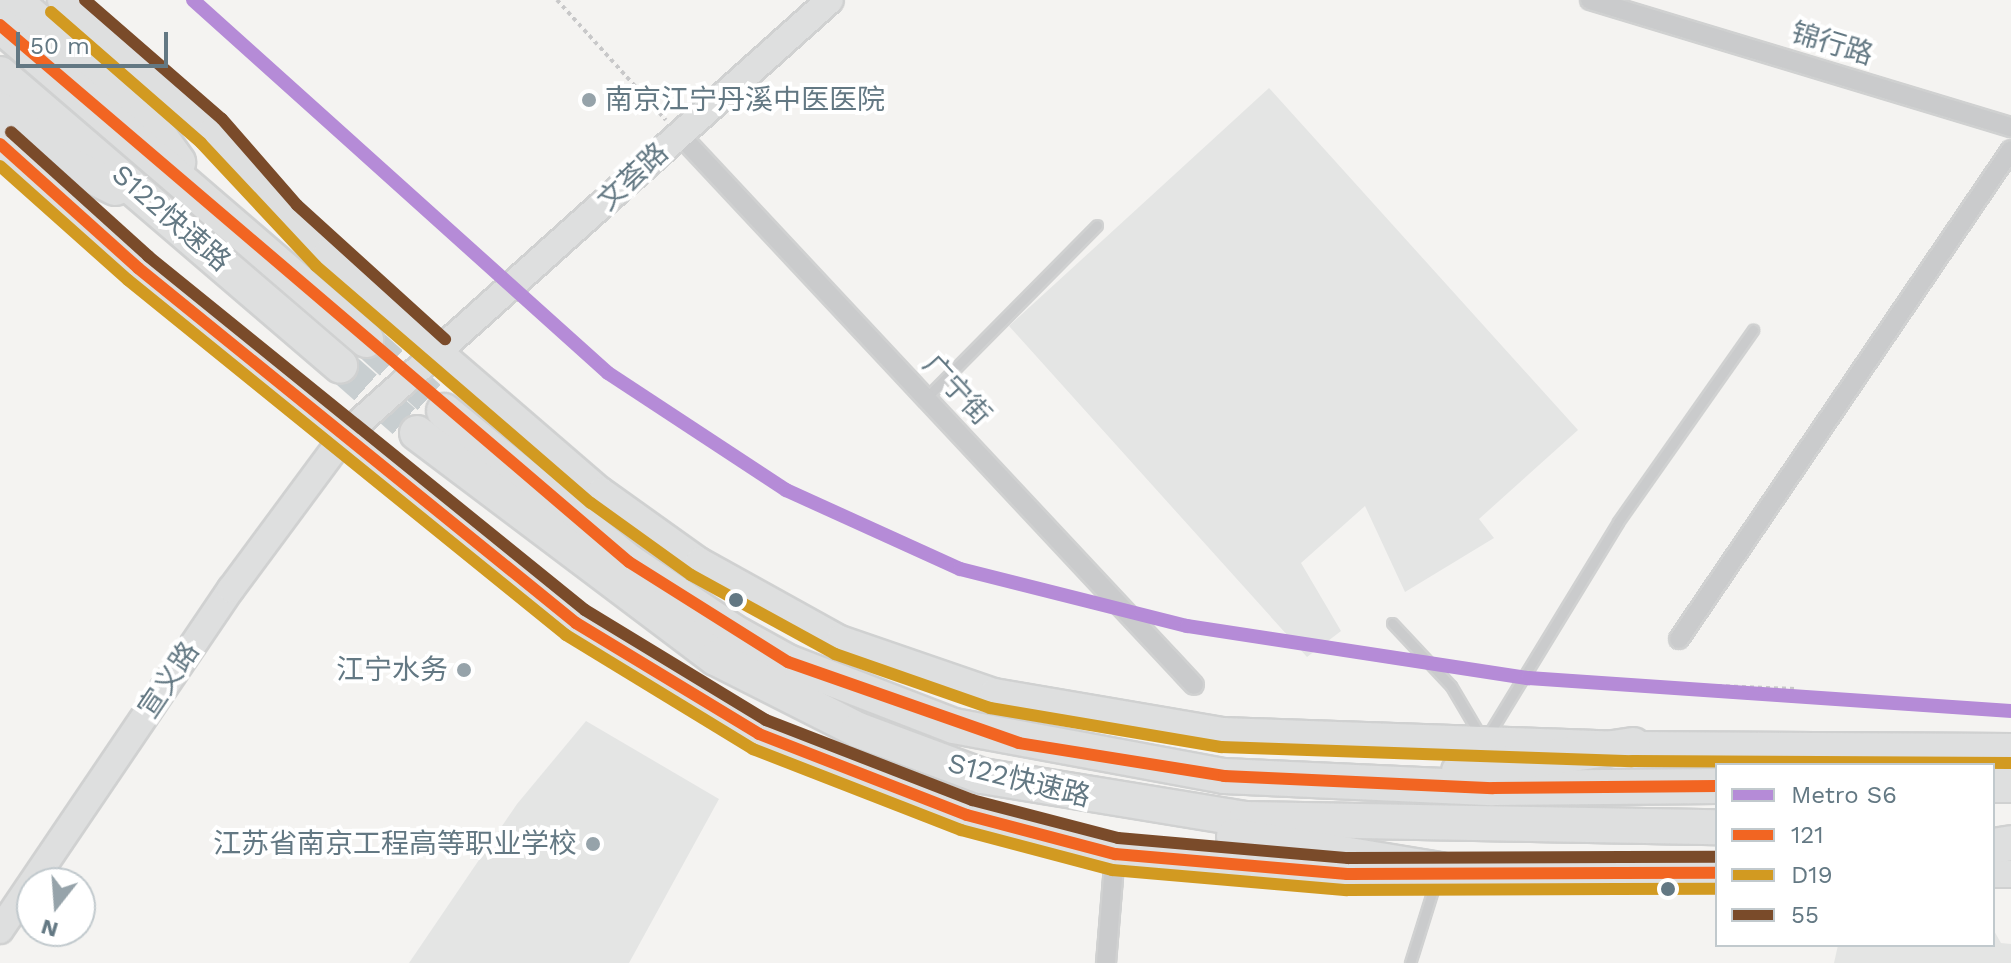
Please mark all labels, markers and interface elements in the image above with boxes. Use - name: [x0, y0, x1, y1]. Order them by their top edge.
- scale bar: [20, 16, 172, 66]
- street label: 锦行路: [1787, 16, 1877, 72]
- text: 50 m: [30, 32, 90, 60]
- place label: 南京江宁丹溪中医医院: [605, 83, 885, 117]
- marker: 南京江宁丹溪中医医院: [580, 91, 598, 109]
- street label: 文荟路: [591, 136, 675, 218]
- street label: S122快速路: [105, 158, 237, 278]
- street label: 广宁街: [916, 348, 998, 432]
- unlabelled marker: [728, 592, 744, 608]
- street label: 宣义路: [132, 636, 206, 724]
- place label: 江宁水务: [336, 653, 448, 687]
- marker: 江宁水务: [455, 661, 473, 679]
- street label: S122快速路: [944, 746, 1094, 814]
- legend: [1715, 763, 1995, 947]
- text: Metro S6: [1791, 781, 1897, 809]
- text: 121: [1791, 821, 1824, 849]
- place label: 江苏省南京工程高等职业学校: [213, 827, 577, 861]
- marker: 江苏省南京工程高等职业学校: [584, 835, 602, 853]
- text: D19: [1791, 861, 1832, 889]
- north arrow: [16, 867, 96, 947]
- unlabelled marker: [1660, 881, 1676, 897]
- text: 55: [1791, 901, 1819, 929]
- text: N: [38, 914, 61, 943]

